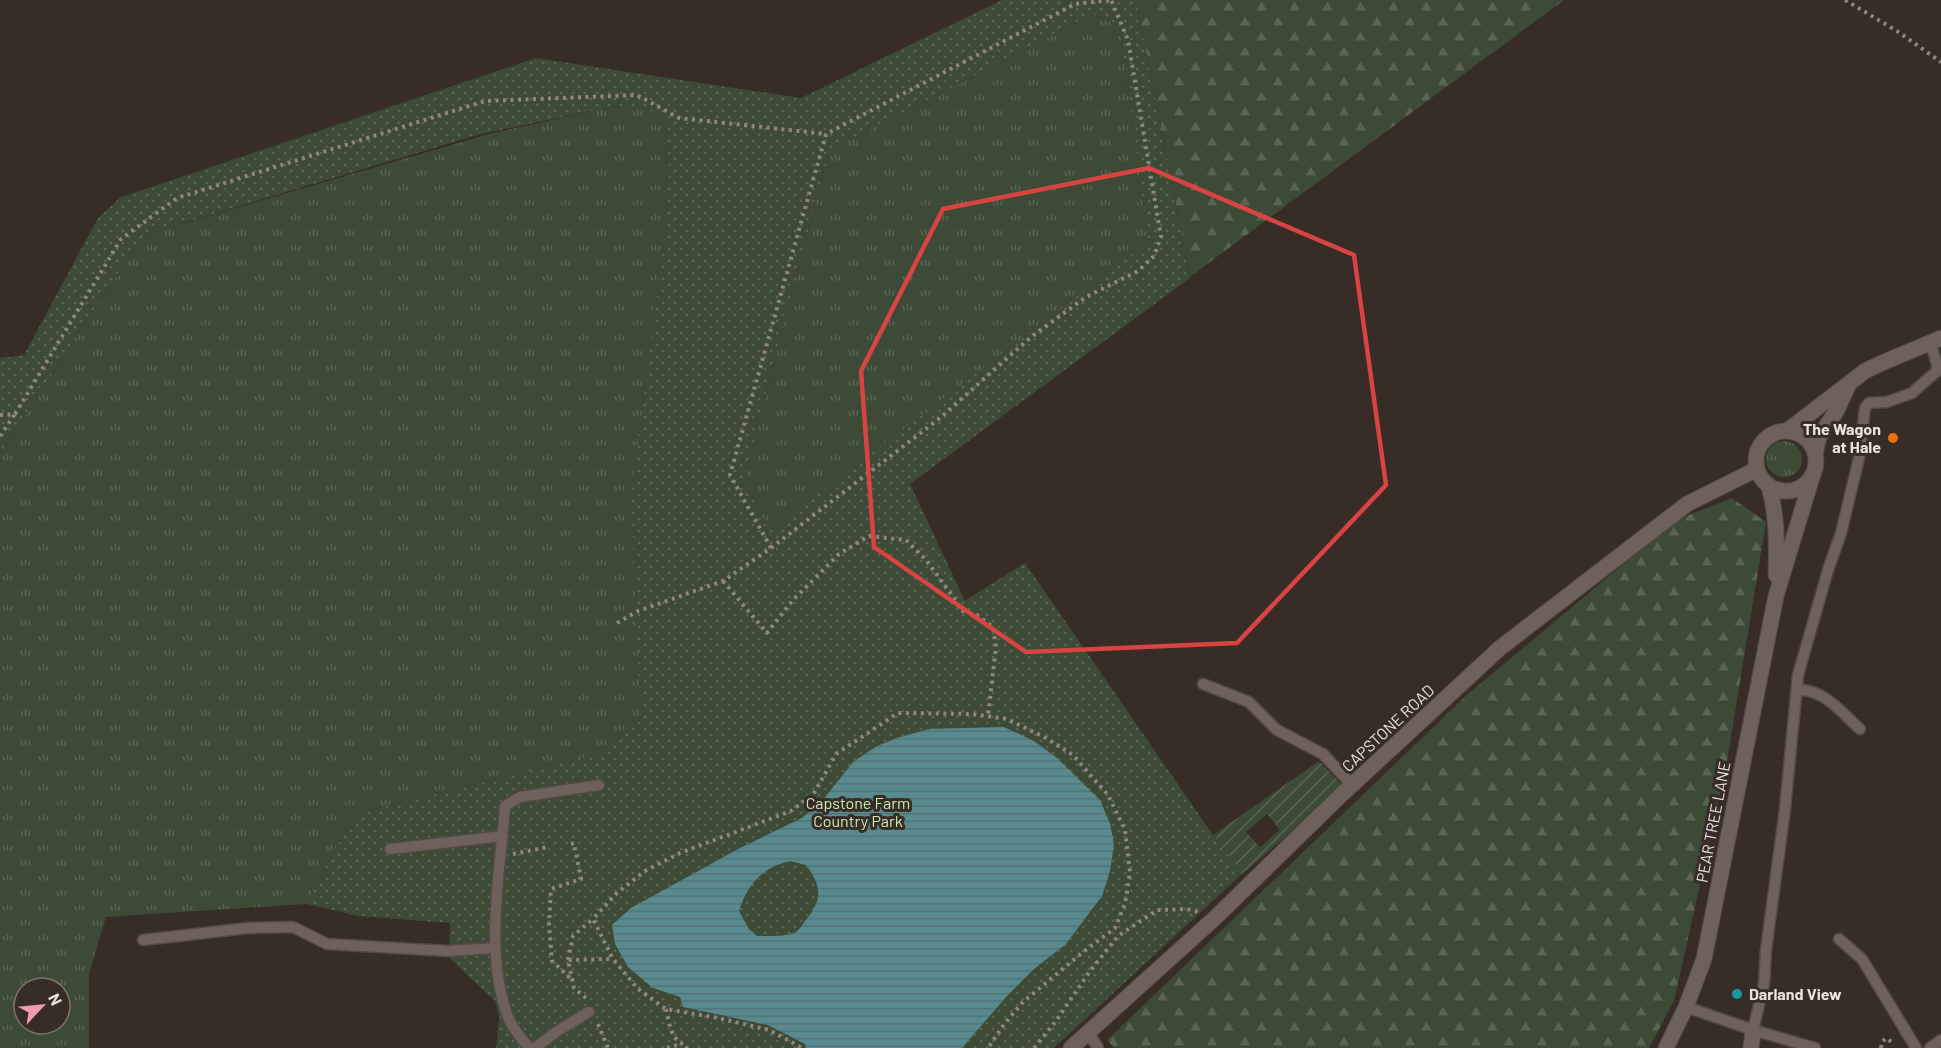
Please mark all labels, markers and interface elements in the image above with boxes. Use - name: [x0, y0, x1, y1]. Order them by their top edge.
- place label: The Wagon at Hale: [1803, 419, 1881, 456]
- marker: The Wagon at Hale: [1886, 431, 1900, 445]
- street label: CAPSTONE ROAD: [1338, 680, 1438, 775]
- street label: PEAR TREE LANE: [1691, 760, 1734, 884]
- park label: Capstone Farm Country Park: [806, 793, 910, 830]
- north arrow: [12, 976, 72, 1036]
- place label: Darland View: [1749, 984, 1842, 1003]
- marker: Darland View: [1730, 987, 1744, 1001]
- text: N: [45, 990, 67, 1008]

